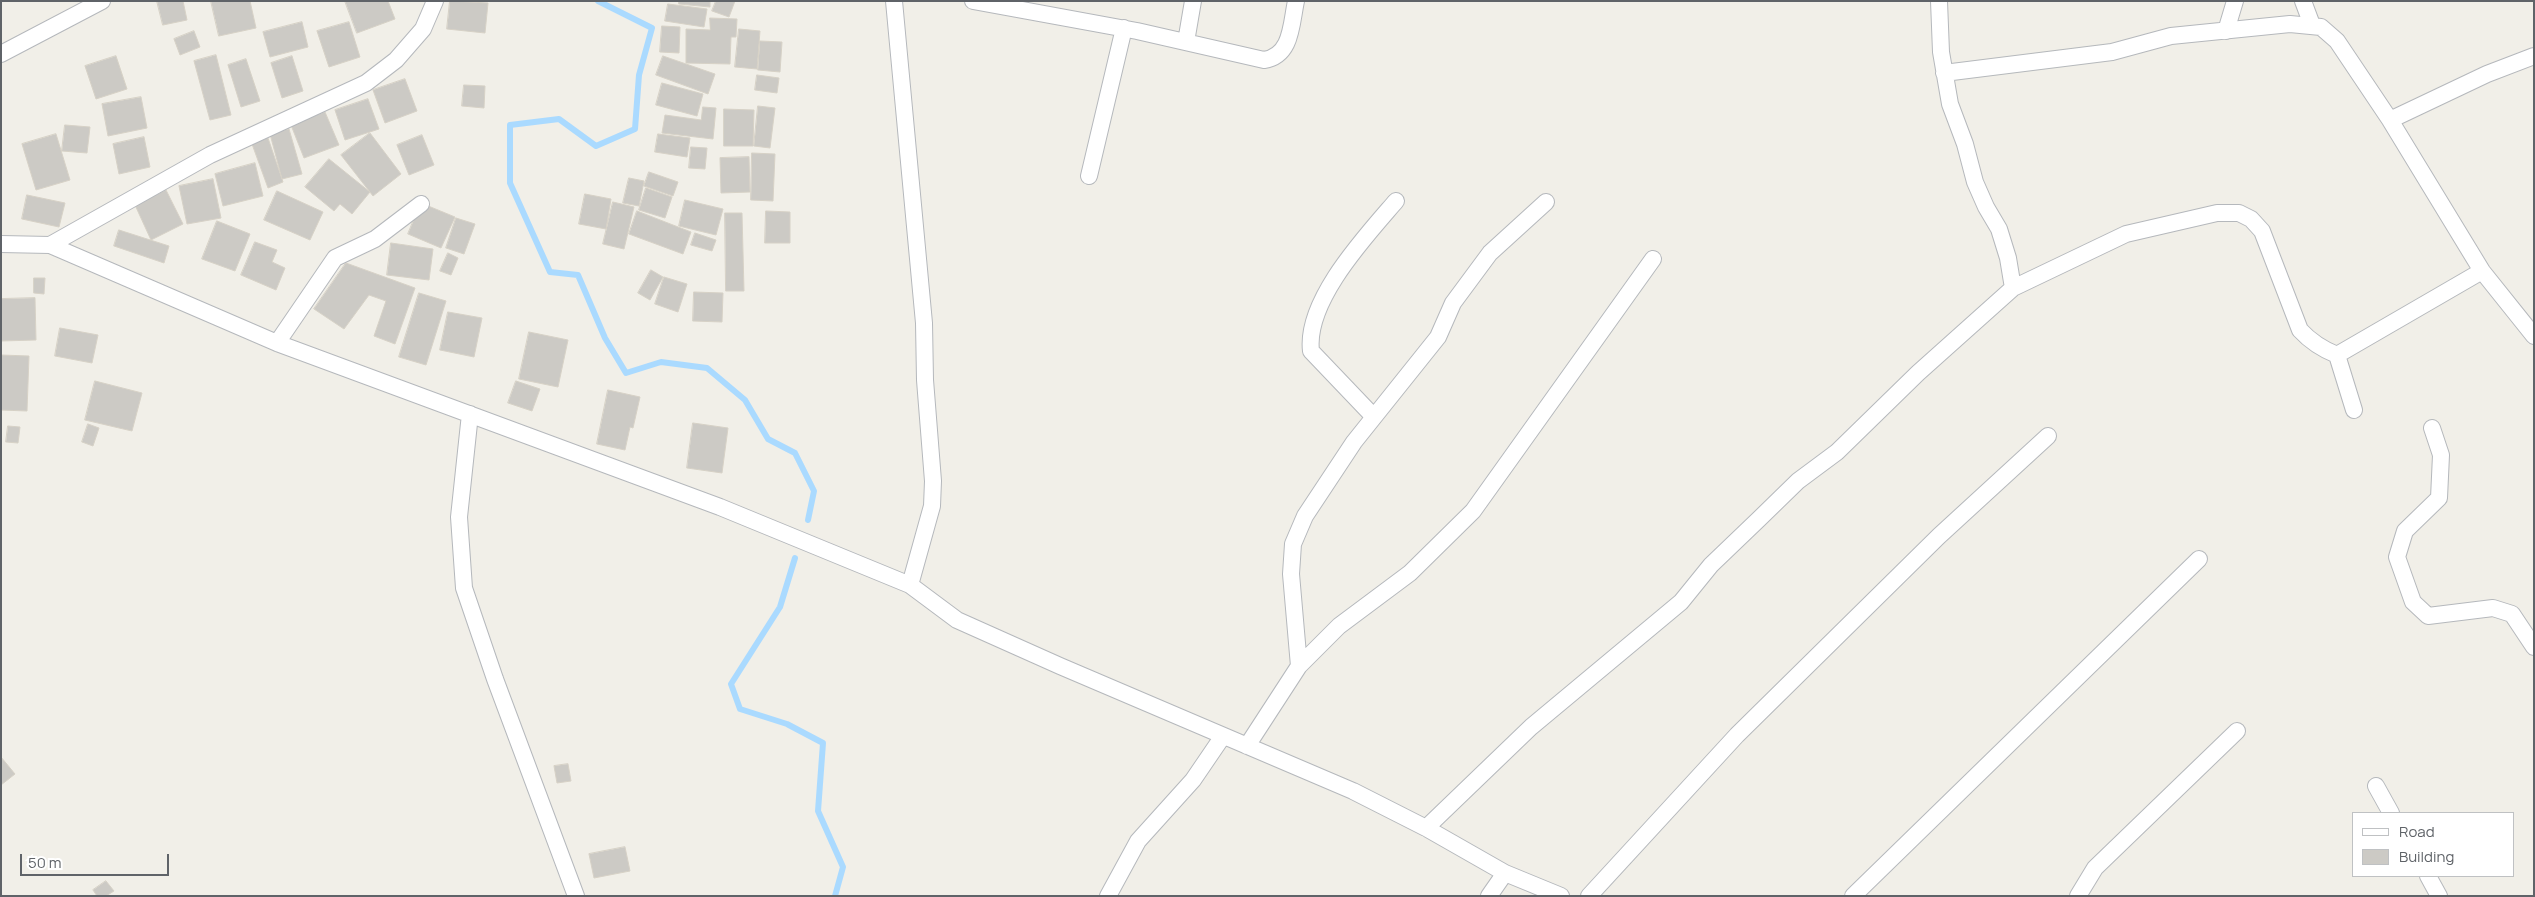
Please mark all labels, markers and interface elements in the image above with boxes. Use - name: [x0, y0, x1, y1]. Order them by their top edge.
- legend: [2352, 812, 2515, 877]
- text: Road: [2399, 821, 2435, 842]
- scale bar: [22, 844, 171, 876]
- text: Building: [2399, 846, 2454, 867]
- text: 50 m: [28, 852, 62, 873]

